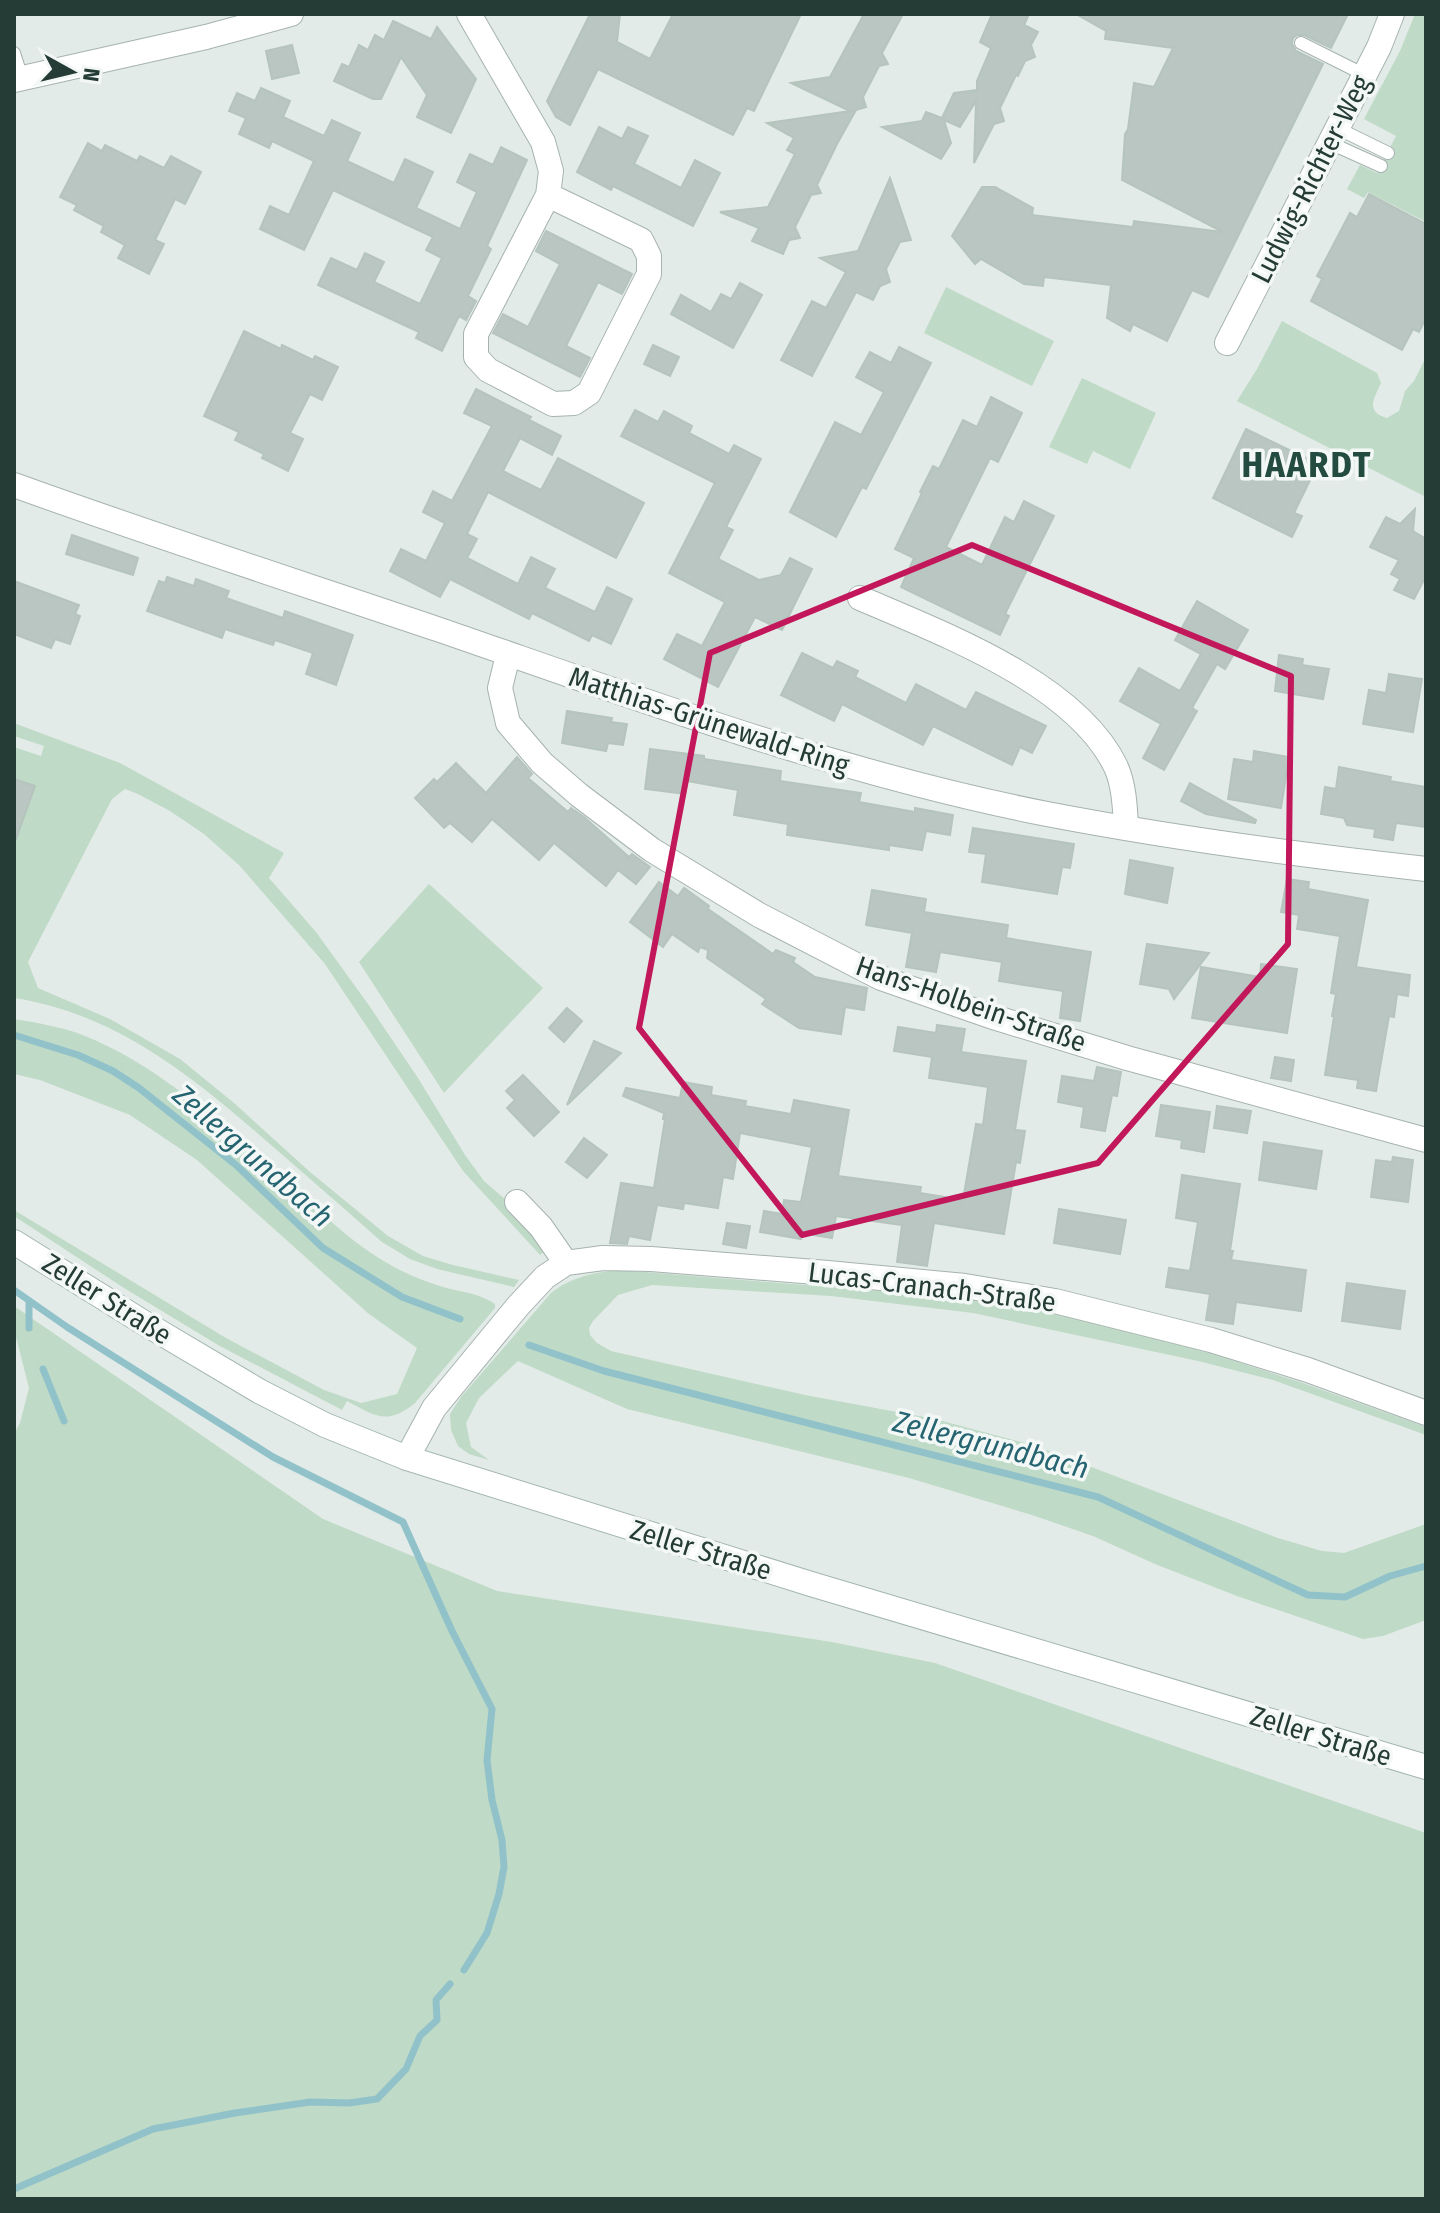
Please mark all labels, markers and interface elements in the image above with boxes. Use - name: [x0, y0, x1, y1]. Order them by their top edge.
- north arrow: [32, 32, 112, 112]
- text: N: [77, 66, 106, 83]
- street label: Ludwig-Richter-Weg: [1244, 69, 1378, 288]
- district label: HAARDT: [1242, 443, 1372, 487]
- street label: Matthias-Grünewald-Ring: [565, 660, 854, 782]
- street label: Hans-Holbein-Straße: [852, 949, 1090, 1059]
- water label: Zellergrundbach: [165, 1076, 340, 1235]
- street label: Zeller Straße: [36, 1246, 178, 1352]
- street label: Lucas-Cranach-Straße: [806, 1255, 1058, 1319]
- water label: Zellergrundbach: [889, 1403, 1092, 1487]
- street label: Zeller Straße: [626, 1513, 776, 1587]
- street label: Zeller Straße: [1246, 1699, 1396, 1773]

